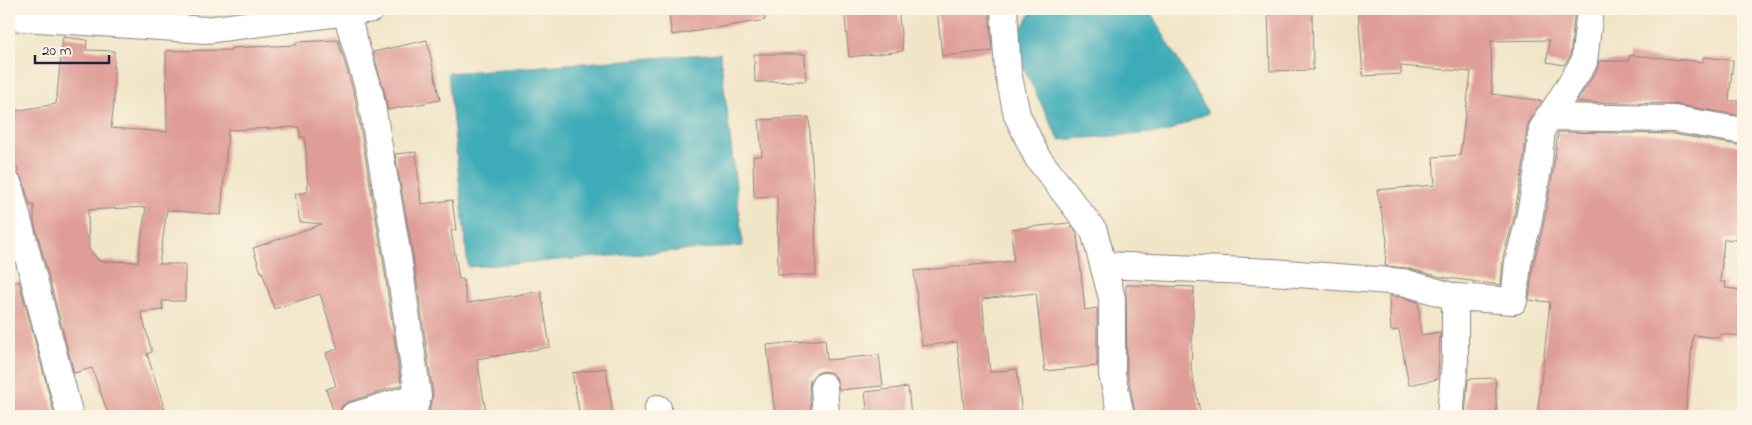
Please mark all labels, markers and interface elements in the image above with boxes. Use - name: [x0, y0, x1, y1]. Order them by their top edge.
- scale bar: [35, 32, 109, 64]
- text: 20 m: [42, 40, 72, 62]

